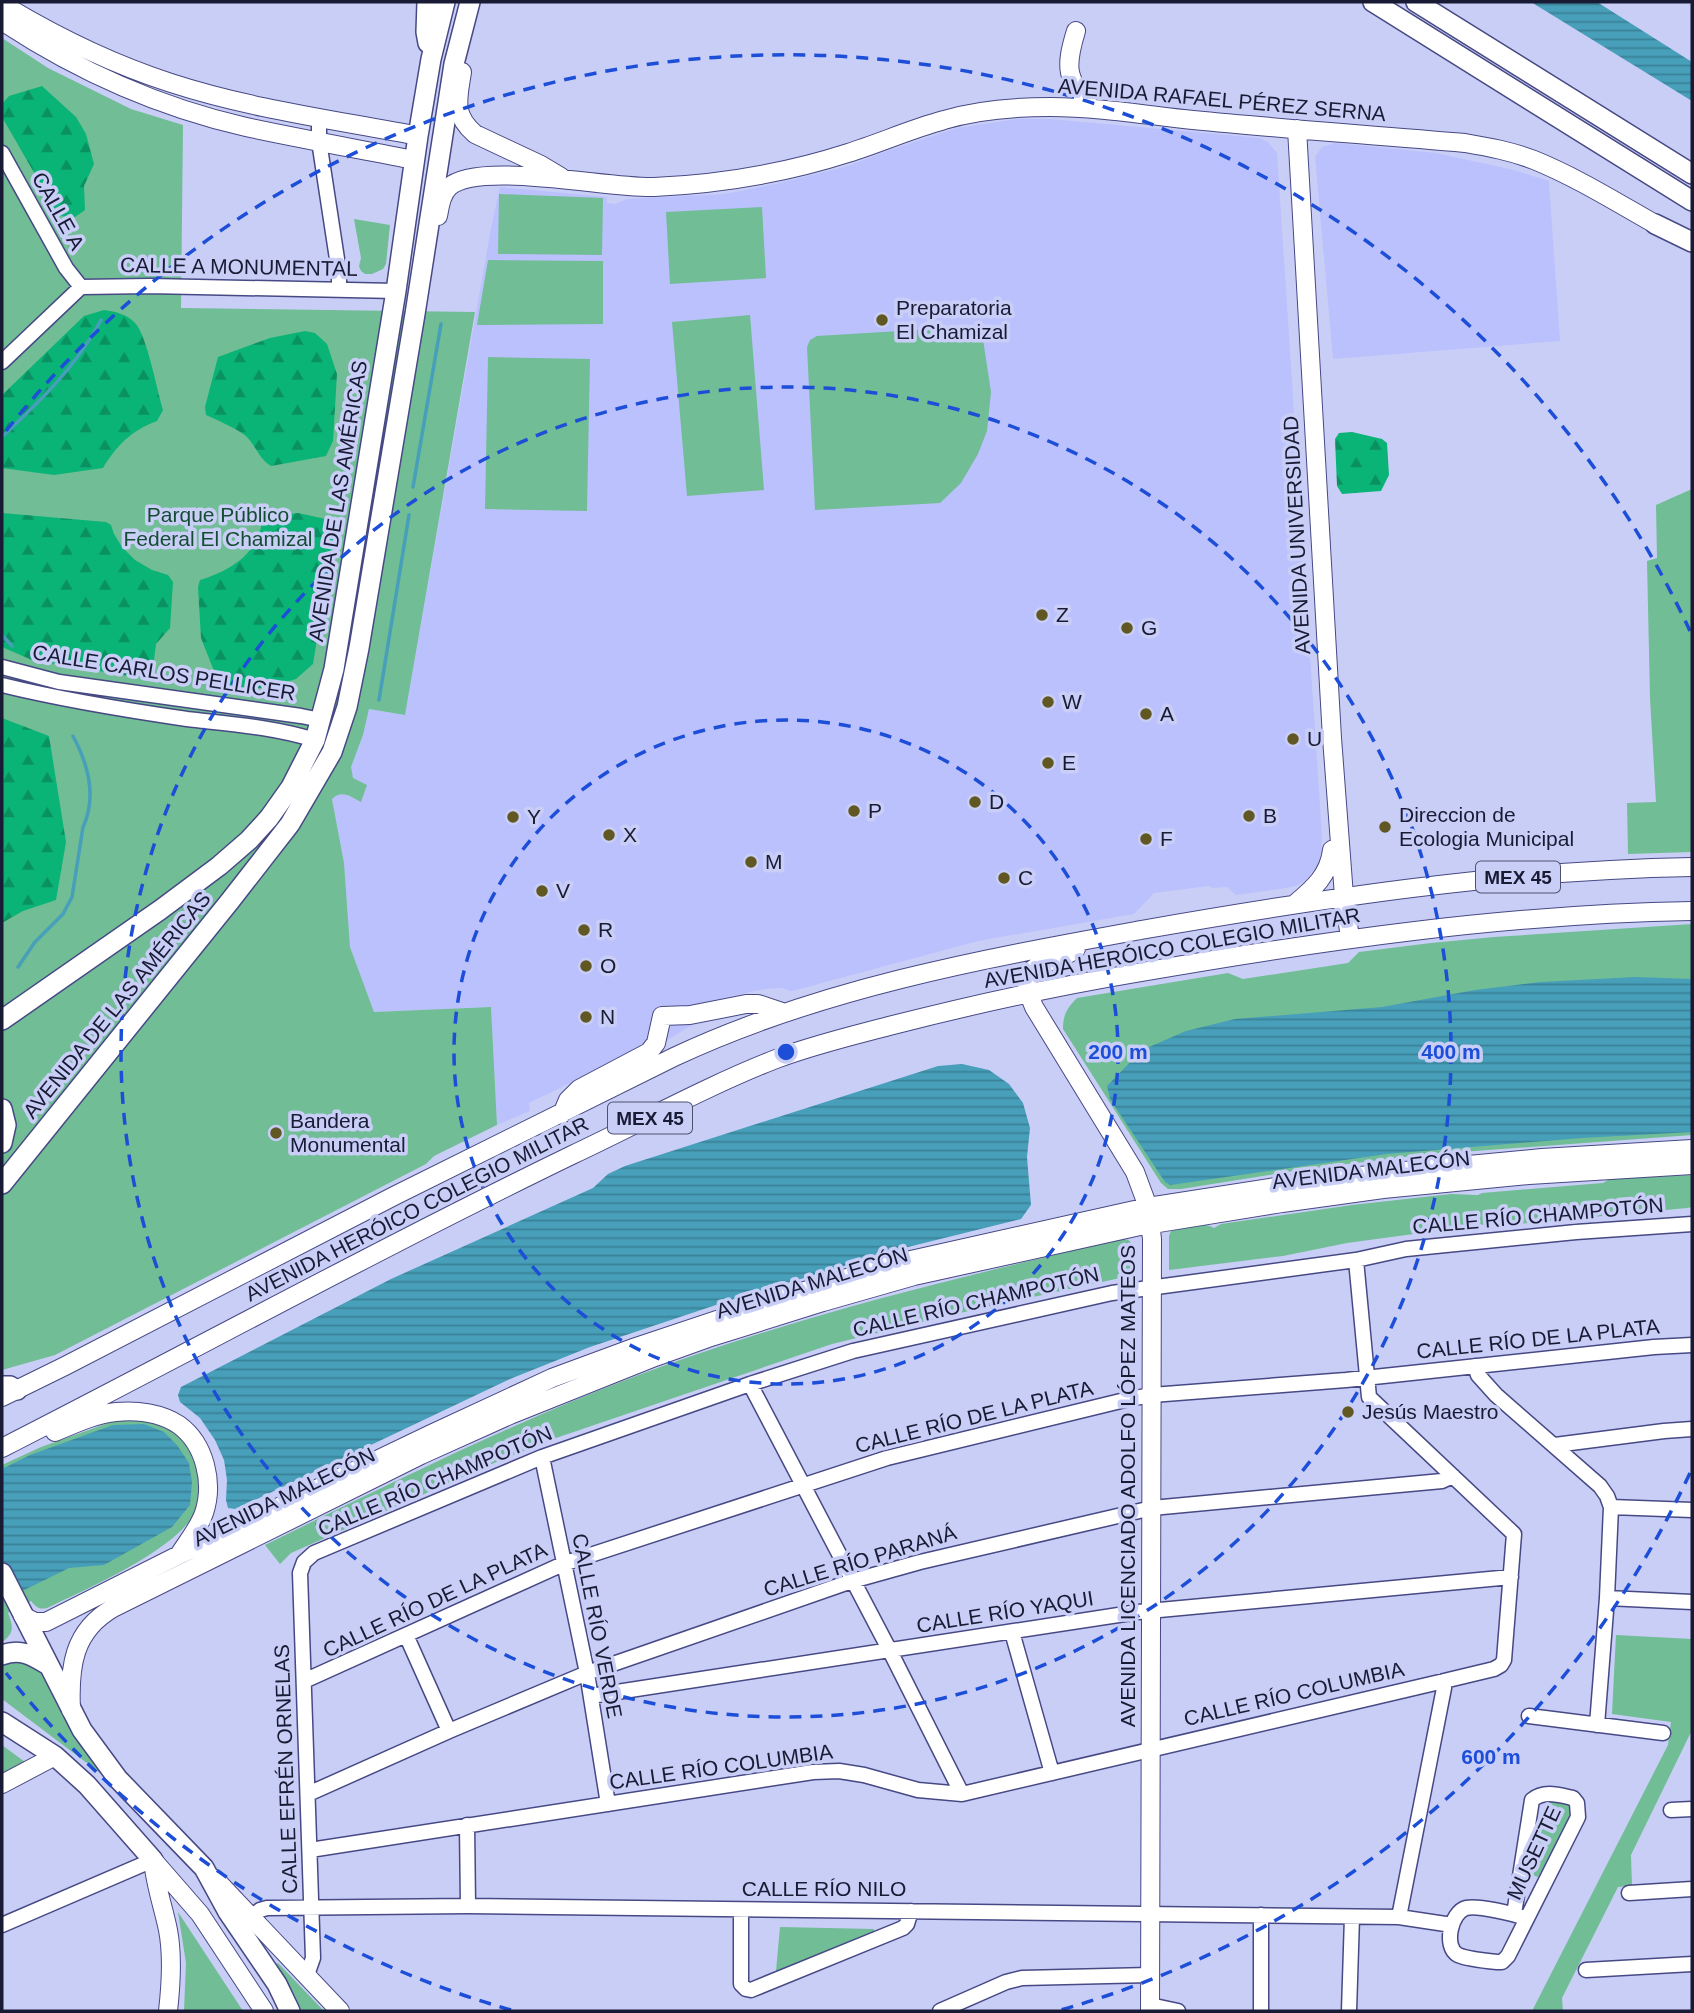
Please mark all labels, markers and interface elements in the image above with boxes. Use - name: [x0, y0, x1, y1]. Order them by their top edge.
- street label: AVENIDA RAFAEL PÉREZ SERNA: [1057, 74, 1387, 125]
- street label: CALLE A: [28, 168, 89, 254]
- street label: CALLE A MONUMENTAL: [120, 253, 358, 280]
- place label: Preparatoria El Chamizal: [896, 296, 1012, 343]
- marker: Preparatoria El Chamizal: [874, 312, 890, 328]
- street label: AVENIDA DE LAS AMÉRICAS: [304, 359, 371, 643]
- street label: AVENIDA UNIVERSIDAD: [1279, 415, 1314, 655]
- park label: Parque Público Federal El Chamizal: [123, 503, 313, 550]
- place label: Z: [1056, 603, 1069, 626]
- marker: Z: [1034, 607, 1050, 623]
- place label: G: [1141, 616, 1157, 639]
- marker: G: [1119, 620, 1135, 636]
- street label: CALLE CARLOS PELLICER: [31, 640, 297, 705]
- place label: W: [1062, 690, 1082, 713]
- marker: W: [1040, 694, 1056, 710]
- place label: A: [1160, 702, 1174, 725]
- marker: A: [1138, 706, 1154, 722]
- place label: U: [1307, 727, 1322, 750]
- marker: U: [1285, 731, 1301, 747]
- place label: E: [1062, 751, 1076, 774]
- marker: E: [1040, 755, 1056, 771]
- place label: D: [989, 790, 1004, 813]
- marker: D: [967, 794, 983, 810]
- place label: P: [868, 799, 882, 822]
- marker: P: [846, 803, 862, 819]
- place label: Direccion de Ecologia Municipal: [1399, 803, 1574, 850]
- place label: B: [1263, 804, 1277, 827]
- place label: Y: [527, 805, 541, 828]
- marker: B: [1241, 808, 1257, 824]
- marker: Y: [505, 809, 521, 825]
- marker: Direccion de Ecologia Municipal: [1377, 819, 1393, 835]
- place label: X: [623, 823, 637, 846]
- marker: X: [601, 827, 617, 843]
- place label: F: [1160, 827, 1173, 850]
- marker: F: [1138, 831, 1154, 847]
- place label: M: [765, 850, 783, 873]
- marker: M: [743, 854, 759, 870]
- road number: MEX 45: [1476, 862, 1560, 892]
- place label: C: [1018, 866, 1033, 889]
- marker: C: [996, 870, 1012, 886]
- place label: V: [556, 879, 570, 902]
- marker: V: [534, 883, 550, 899]
- street label: AVENIDA DE LAS AMÉRICAS: [18, 887, 215, 1122]
- street label: AVENIDA HERÓICO COLEGIO MILITAR: [982, 903, 1362, 992]
- place label: R: [598, 918, 613, 941]
- marker: R: [576, 922, 592, 938]
- place label: O: [600, 954, 616, 977]
- marker: O: [578, 958, 594, 974]
- place label: N: [600, 1005, 615, 1028]
- marker: N: [578, 1009, 594, 1025]
- centre of rings: [774, 1040, 798, 1064]
- text: 200 m: [1088, 1040, 1148, 1063]
- text: 400 m: [1421, 1040, 1481, 1063]
- road number: MEX 45: [608, 1102, 692, 1134]
- place label: Bandera Monumental: [290, 1109, 406, 1156]
- street label: AVENIDA HERÓICO COLEGIO MILITAR: [241, 1112, 592, 1306]
- marker: Bandera Monumental: [268, 1125, 284, 1141]
- street label: AVENIDA MALECÓN: [1271, 1146, 1471, 1193]
- street label: CALLE RÍO CHAMPOTÓN: [1411, 1193, 1665, 1238]
- street label: AVENIDA MALECÓN: [713, 1242, 910, 1323]
- street label: AVENIDA LICENCIADO ADOLFO LÓPEZ MATEOS: [1116, 1245, 1139, 1727]
- street label: CALLE RÍO CHAMPOTÓN: [851, 1262, 1101, 1341]
- street label: CALLE RÍO DE LA PLATA: [1415, 1314, 1661, 1363]
- street label: CALLE RÍO DE LA PLATA: [853, 1376, 1095, 1457]
- place label: Jesús Maestro: [1362, 1400, 1499, 1423]
- marker: Jesús Maestro: [1340, 1404, 1356, 1420]
- street label: CALLE RÍO CHAMPOTÓN: [314, 1421, 555, 1540]
- street label: AVENIDA MALECÓN: [189, 1443, 378, 1551]
- street label: CALLE RÍO PARANÁ: [761, 1520, 959, 1601]
- street label: CALLE RÍO VERDE: [568, 1531, 627, 1720]
- street label: CALLE RÍO DE LA PLATA: [319, 1537, 550, 1662]
- street label: CALLE RÍO YAQUI: [915, 1586, 1095, 1637]
- street label: CALLE EFRÉN ORNELAS: [270, 1644, 301, 1894]
- street label: CALLE RÍO COLUMBIA: [1182, 1657, 1406, 1730]
- street label: CALLE RÍO COLUMBIA: [608, 1739, 834, 1794]
- text: 600 m: [1461, 1745, 1521, 1768]
- street label: MUSETTE: [1502, 1802, 1565, 1903]
- street label: CALLE RÍO NILO: [742, 1877, 906, 1900]

